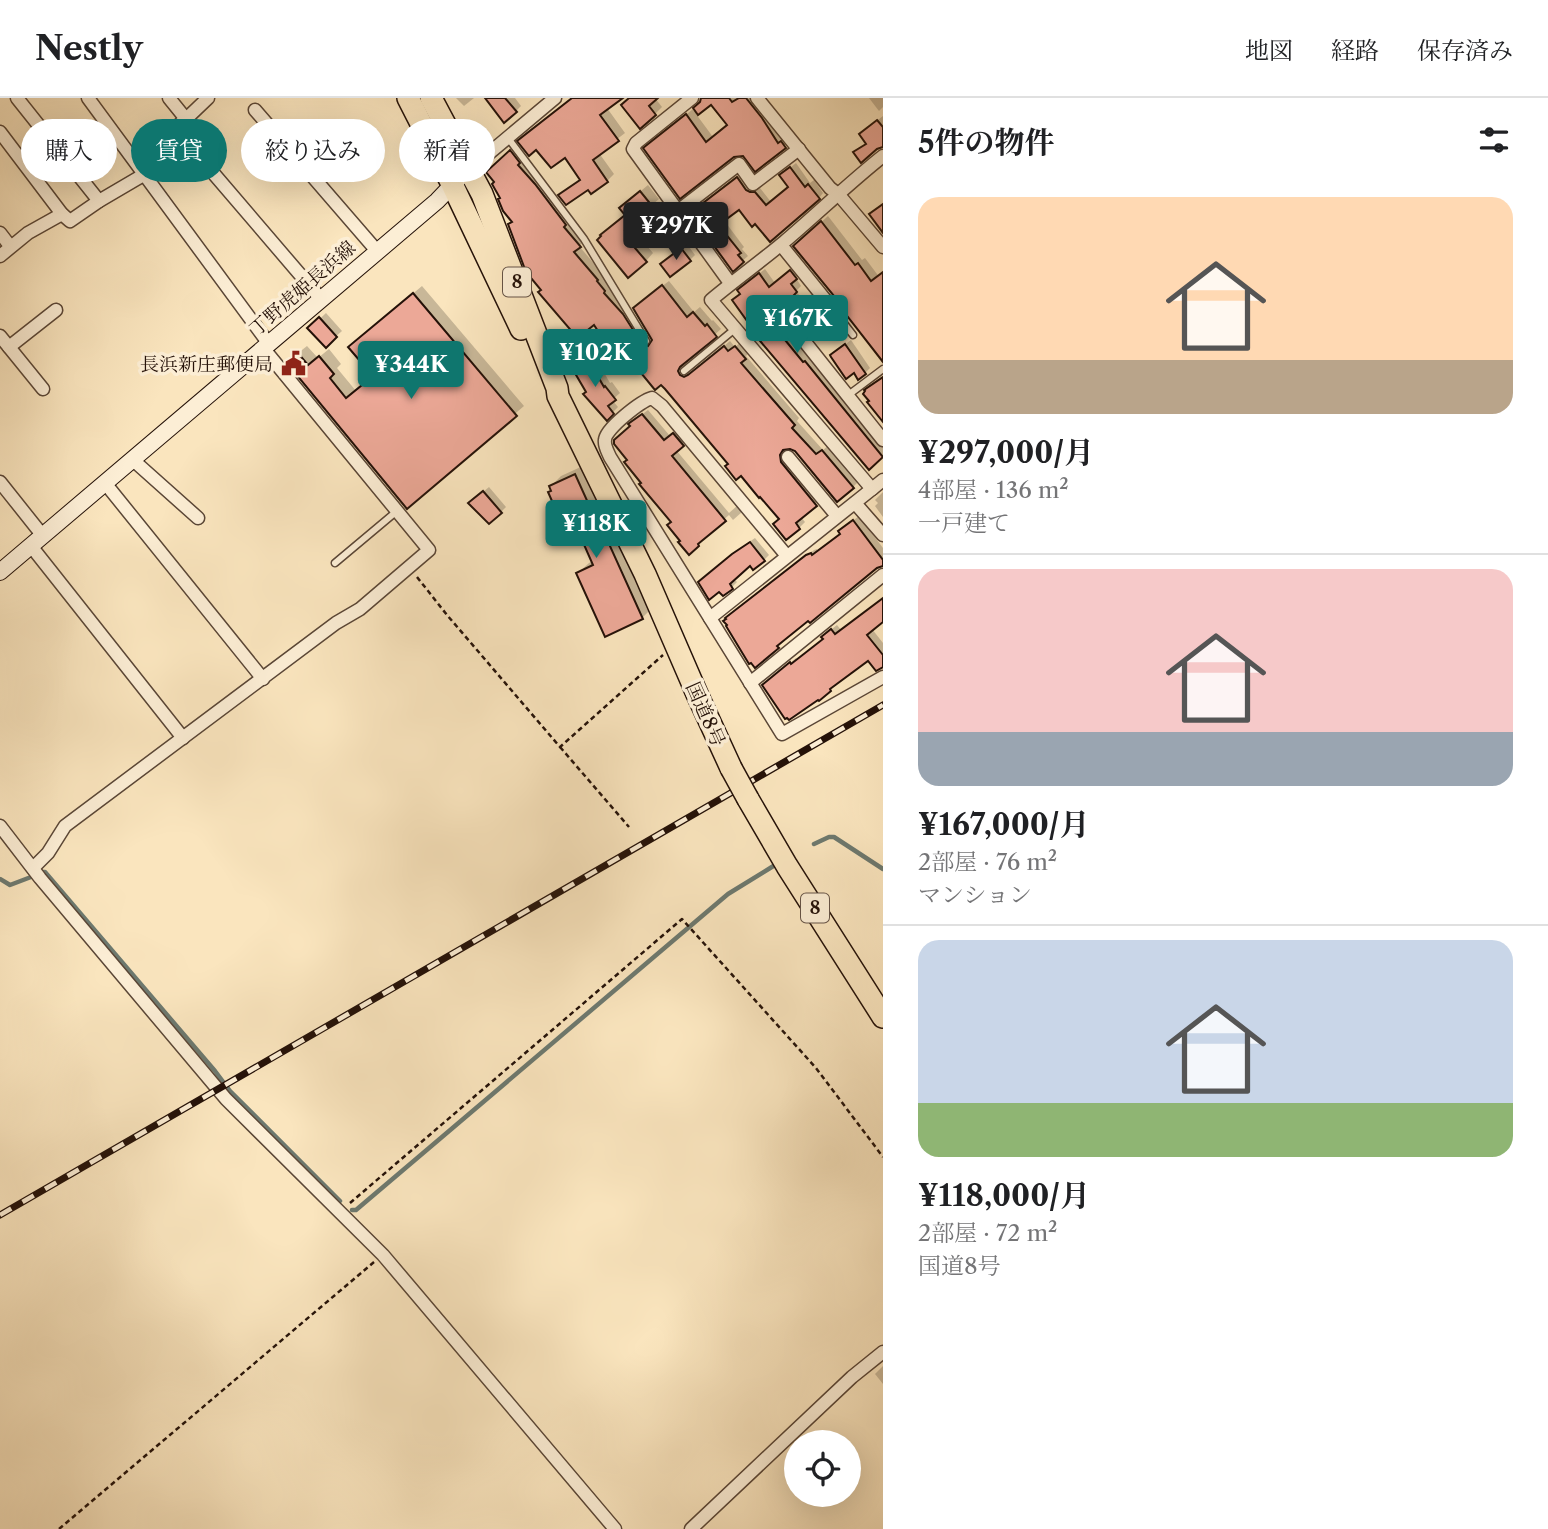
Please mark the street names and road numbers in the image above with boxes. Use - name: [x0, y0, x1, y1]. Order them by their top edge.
- street label: 丁野虎姫長浜線: [245, 236, 360, 341]
- road number: 8: [503, 267, 531, 296]
- street label: 国道8号: [681, 678, 730, 750]
- road number: 8: [801, 894, 829, 922]

